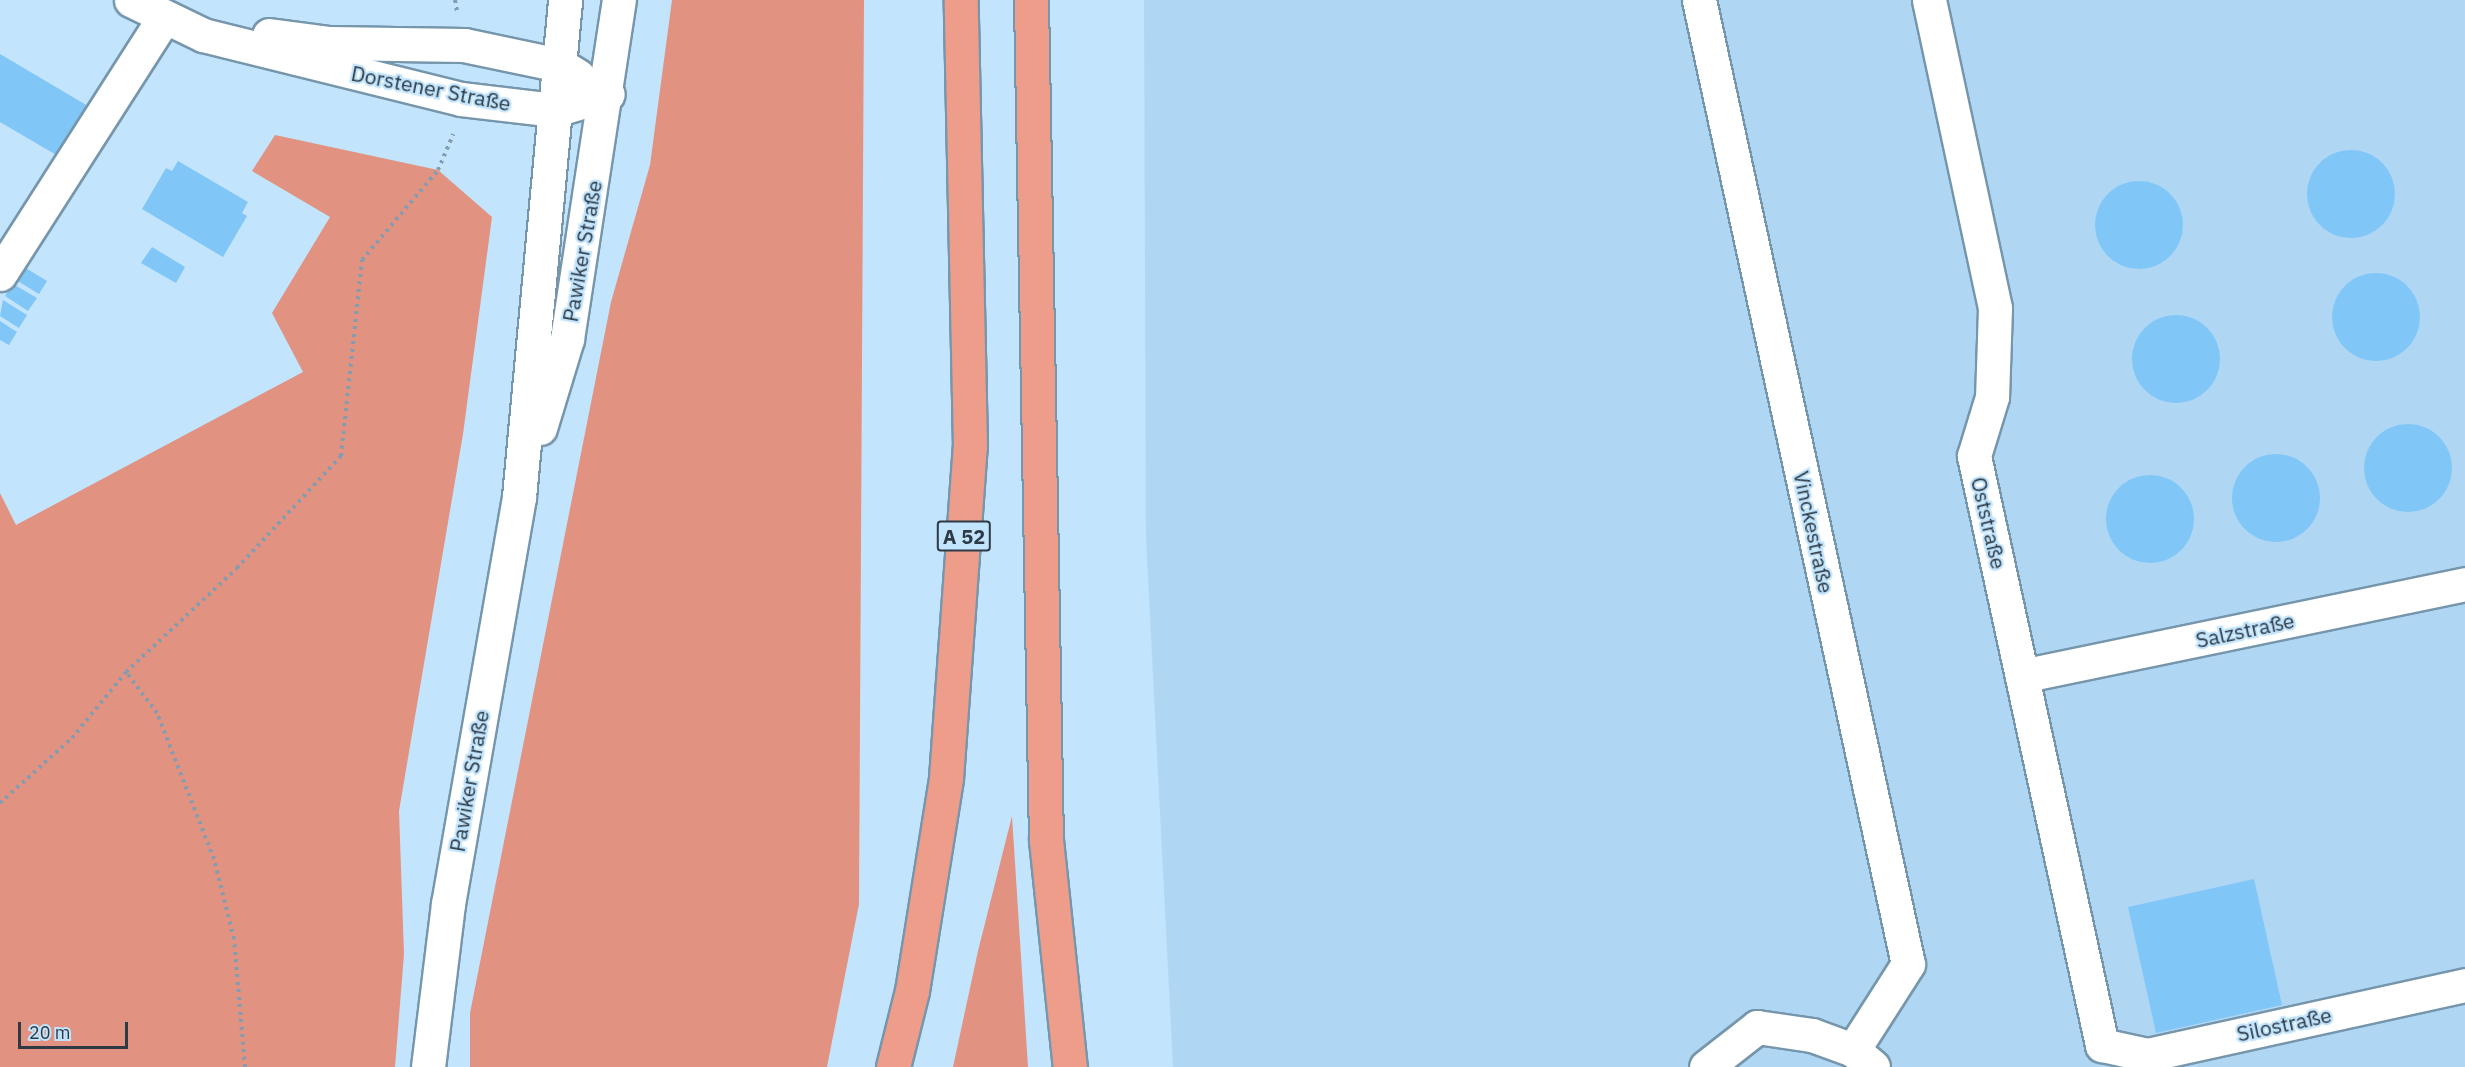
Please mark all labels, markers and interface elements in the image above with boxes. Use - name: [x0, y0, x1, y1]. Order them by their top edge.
- street label: Dorstener Straße: [349, 60, 513, 116]
- street label: Pawiker Straße: [557, 178, 607, 324]
- street label: Vinckestraße: [1789, 469, 1839, 595]
- street label: Oststraße: [1966, 475, 2012, 571]
- road number: A 52: [936, 519, 992, 553]
- street label: Salzstraße: [2193, 607, 2297, 653]
- street label: Pawiker Straße: [444, 708, 494, 854]
- street label: Silostraße: [2234, 1002, 2334, 1046]
- scale bar: [21, 1010, 130, 1048]
- text: 20 m: [29, 1021, 71, 1044]

